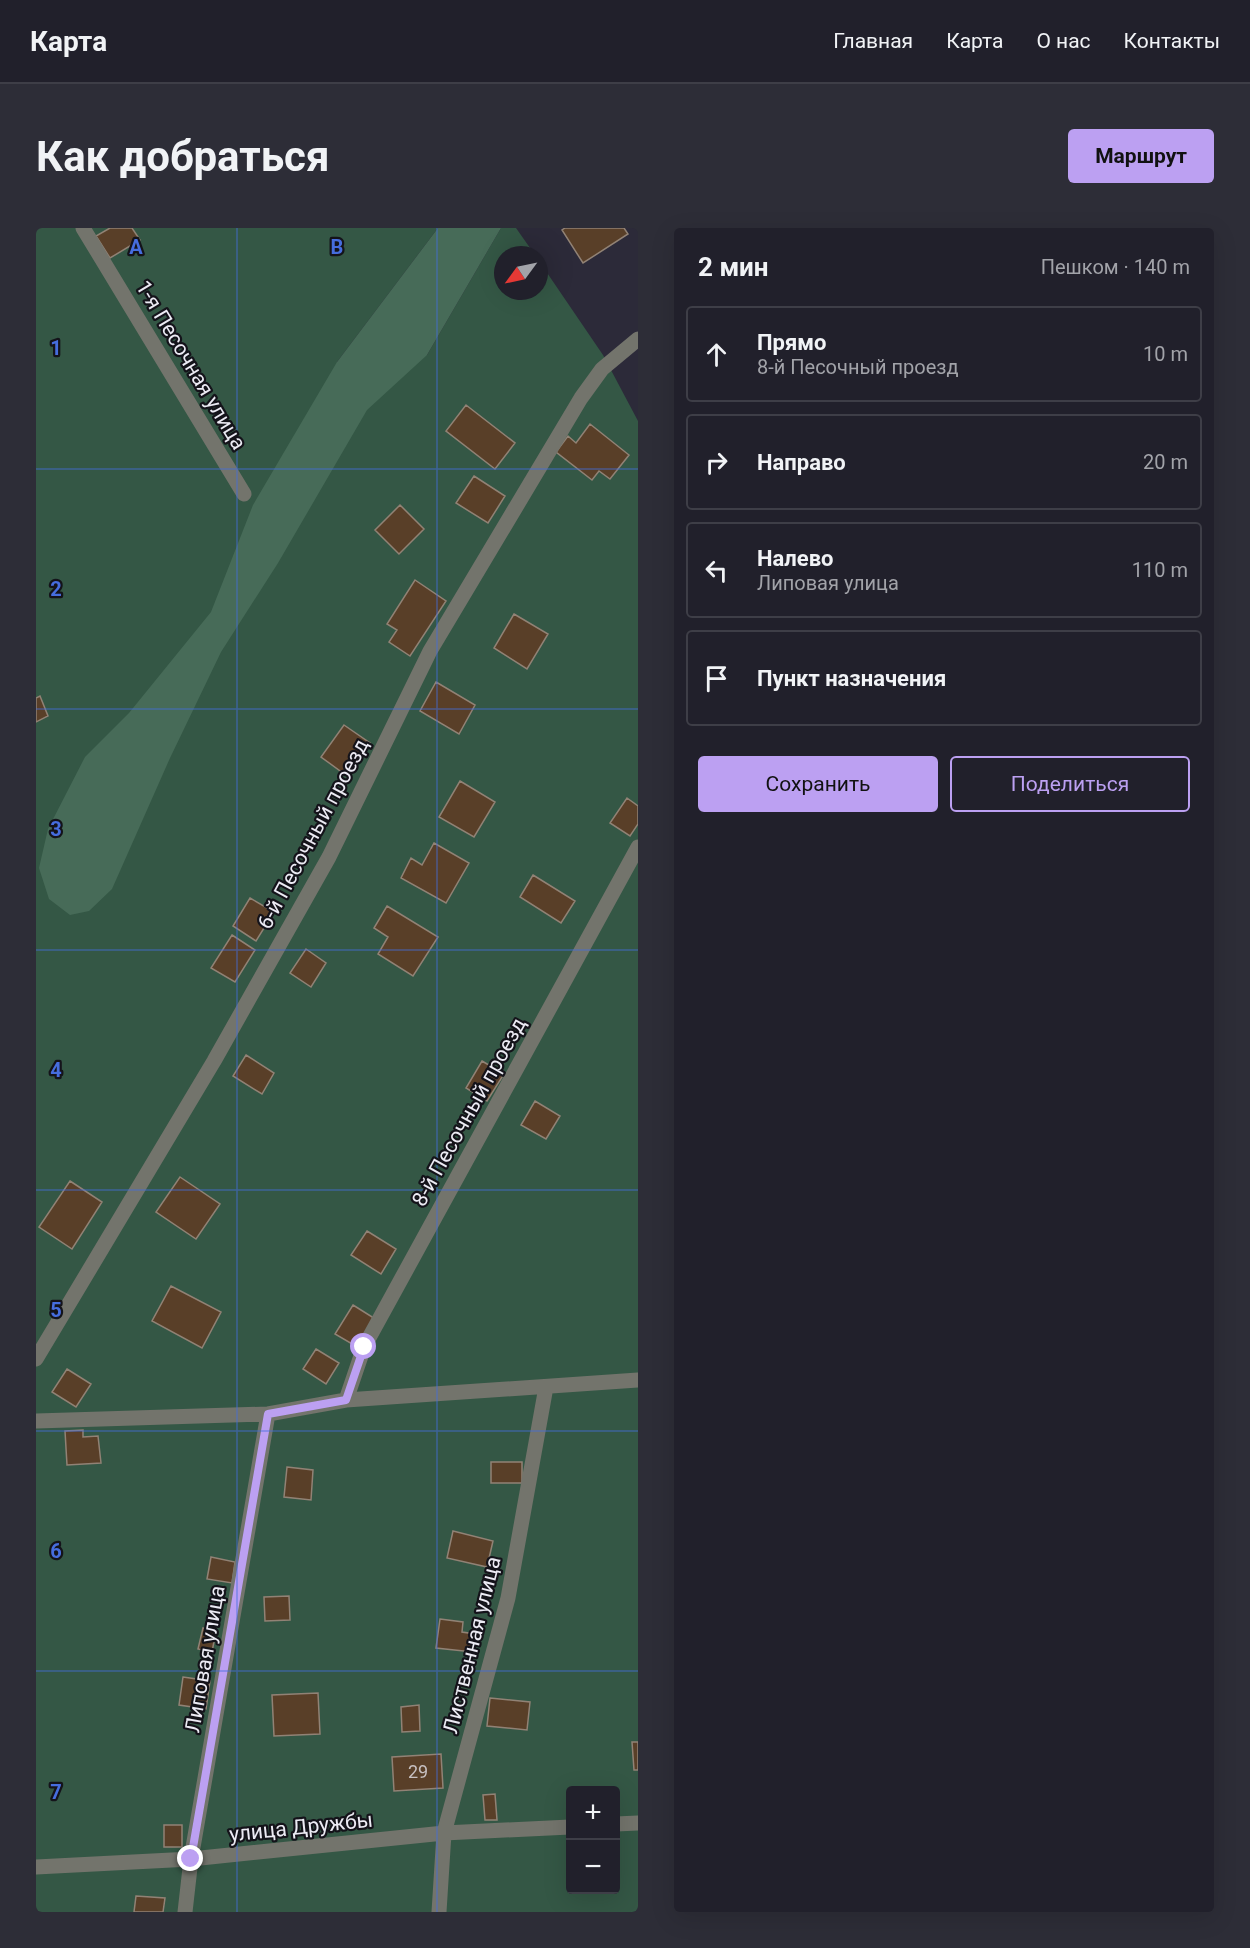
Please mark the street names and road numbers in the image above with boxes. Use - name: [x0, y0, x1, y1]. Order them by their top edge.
- street label: 1-я Песочная улица: [131, 276, 251, 454]
- street label: 6-й Песочный проезд: [253, 735, 373, 933]
- street label: 8-й Песочный проезд: [407, 1013, 531, 1210]
- street label: Лиственная улица: [438, 1554, 506, 1736]
- street label: Липовая улица: [180, 1584, 230, 1734]
- street label: улица Дружбы: [228, 1808, 374, 1846]

